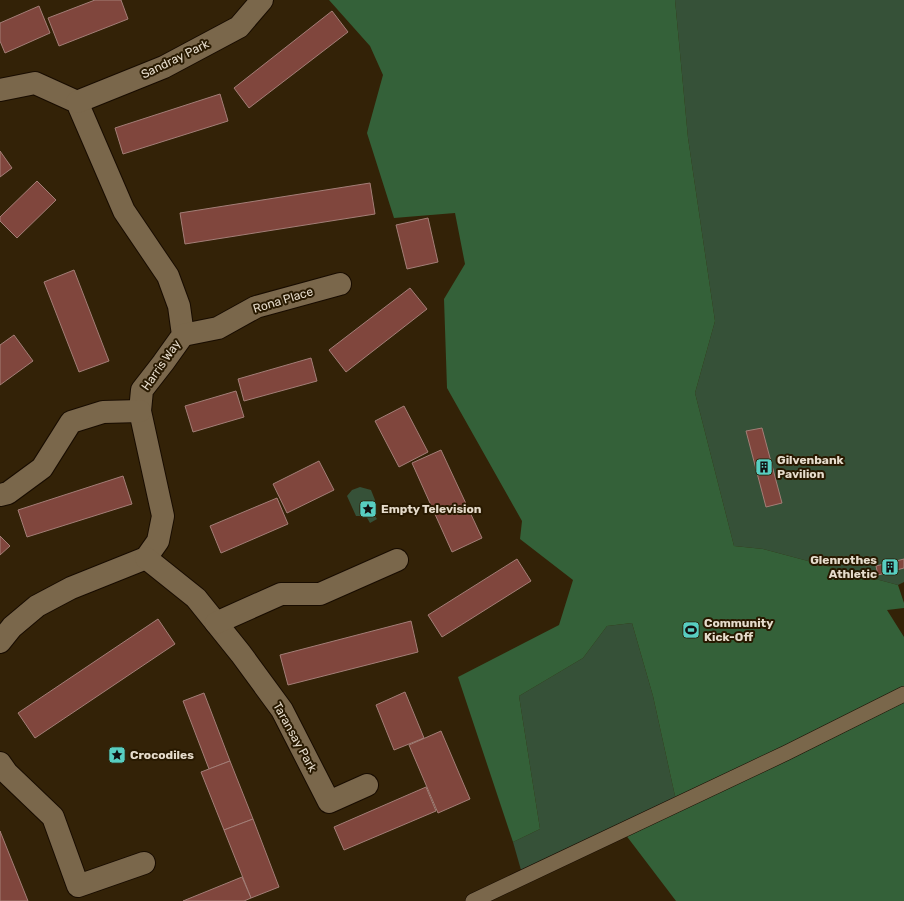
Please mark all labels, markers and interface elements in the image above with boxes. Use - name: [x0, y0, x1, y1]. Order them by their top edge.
- street label: Sandray Park: [139, 36, 212, 81]
- street label: Rona Place: [251, 284, 315, 316]
- street label: Harris Way: [138, 337, 184, 393]
- place label: Gilvenbank Pavilion: [777, 453, 844, 481]
- building icon: Gilvenbank Pavilion: [754, 457, 774, 477]
- place icon: Empty Television: [358, 499, 378, 519]
- place label: Empty Television: [381, 502, 482, 516]
- place label: Glenrothes Athletic: [810, 553, 877, 581]
- building icon: Glenrothes Athletic: [880, 557, 900, 577]
- place label: Community Kick-Off: [704, 616, 773, 644]
- sports icon: Community Kick-Off: [681, 620, 701, 640]
- street label: Taransay Park: [270, 700, 320, 775]
- place icon: Crocodiles: [107, 745, 127, 765]
- place label: Crocodiles: [130, 748, 194, 762]

